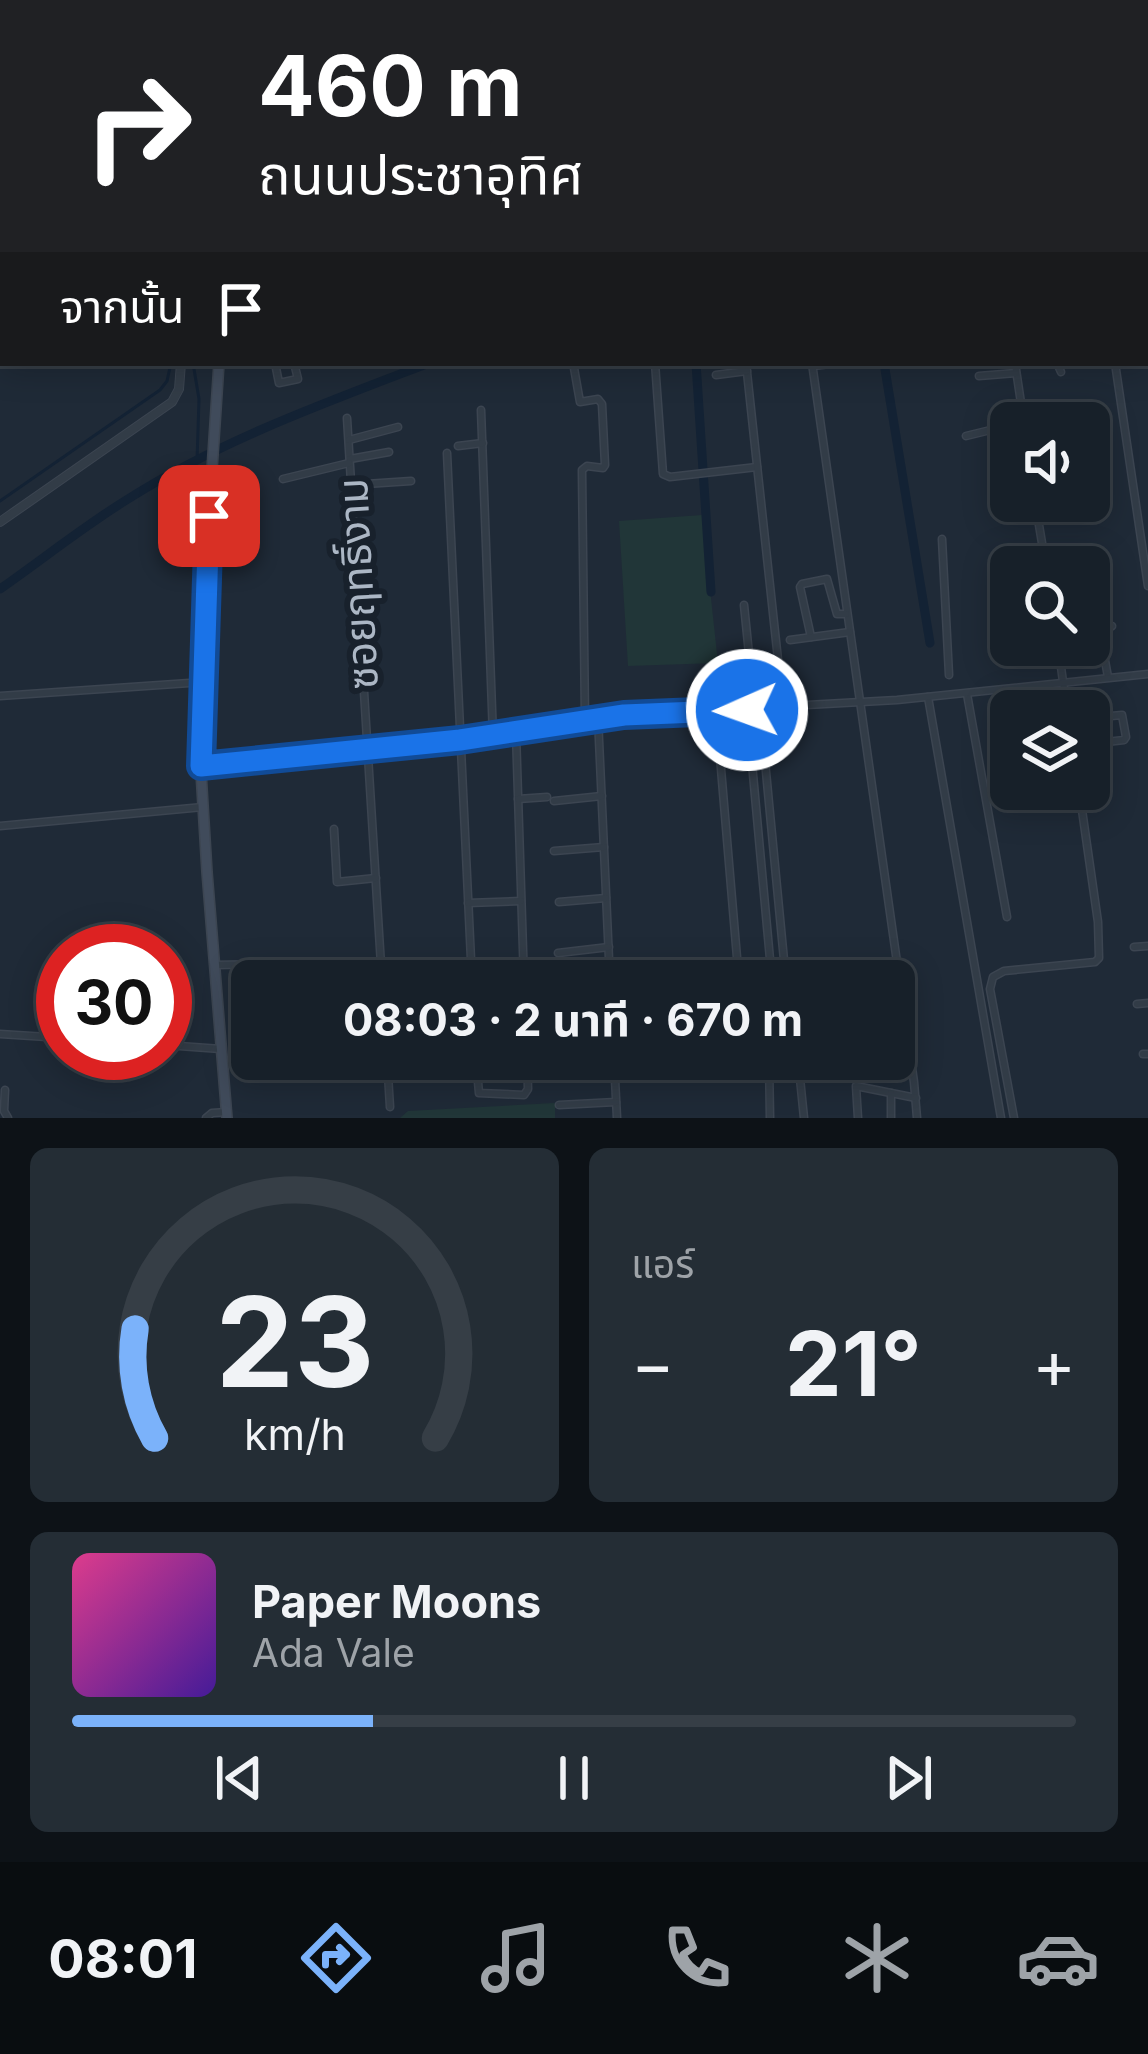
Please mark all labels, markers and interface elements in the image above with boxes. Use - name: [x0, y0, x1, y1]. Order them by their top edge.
- text: 460 m: [258, 35, 523, 136]
- icon: right: [60, 48, 216, 204]
- text: ถนนประชาอุทิศ: [258, 142, 583, 207]
- icon: arrive: [208, 276, 274, 342]
- text: จากนั้น: [60, 279, 184, 334]
- map controls: [990, 402, 1110, 810]
- button: sound: [990, 402, 1110, 522]
- pin: [158, 465, 260, 567]
- street label: ซอยฤทธิ์งาม: [326, 477, 388, 691]
- icon: arrive: [176, 483, 242, 549]
- button: search: [990, 546, 1110, 666]
- position arrow: [684, 647, 810, 773]
- button: layers: [990, 690, 1110, 810]
- speed limit sign: 30: [36, 924, 192, 1080]
- text: 08:03 · 2 นาที · 670 m: [343, 992, 803, 1047]
- text: แอร์: [631, 1240, 694, 1287]
- text: 23: [215, 1266, 374, 1417]
- text: 21°: [785, 1309, 922, 1418]
- text: −: [631, 1324, 675, 1404]
- text: +: [1032, 1324, 1076, 1404]
- text: km/h: [244, 1408, 345, 1460]
- text: Paper Moons: [252, 1574, 541, 1629]
- text: Ada Vale: [252, 1629, 415, 1676]
- icon: previous: [206, 1745, 272, 1811]
- icon: pause: [541, 1745, 607, 1811]
- icon: next: [876, 1745, 942, 1811]
- icon: directions: [294, 1916, 378, 2000]
- icon: music: [474, 1916, 558, 2000]
- icon: phone: [655, 1916, 739, 2000]
- icon: climate: [835, 1916, 919, 2000]
- icon: car: [1016, 1916, 1100, 2000]
- text: 08:01: [48, 1926, 198, 1991]

